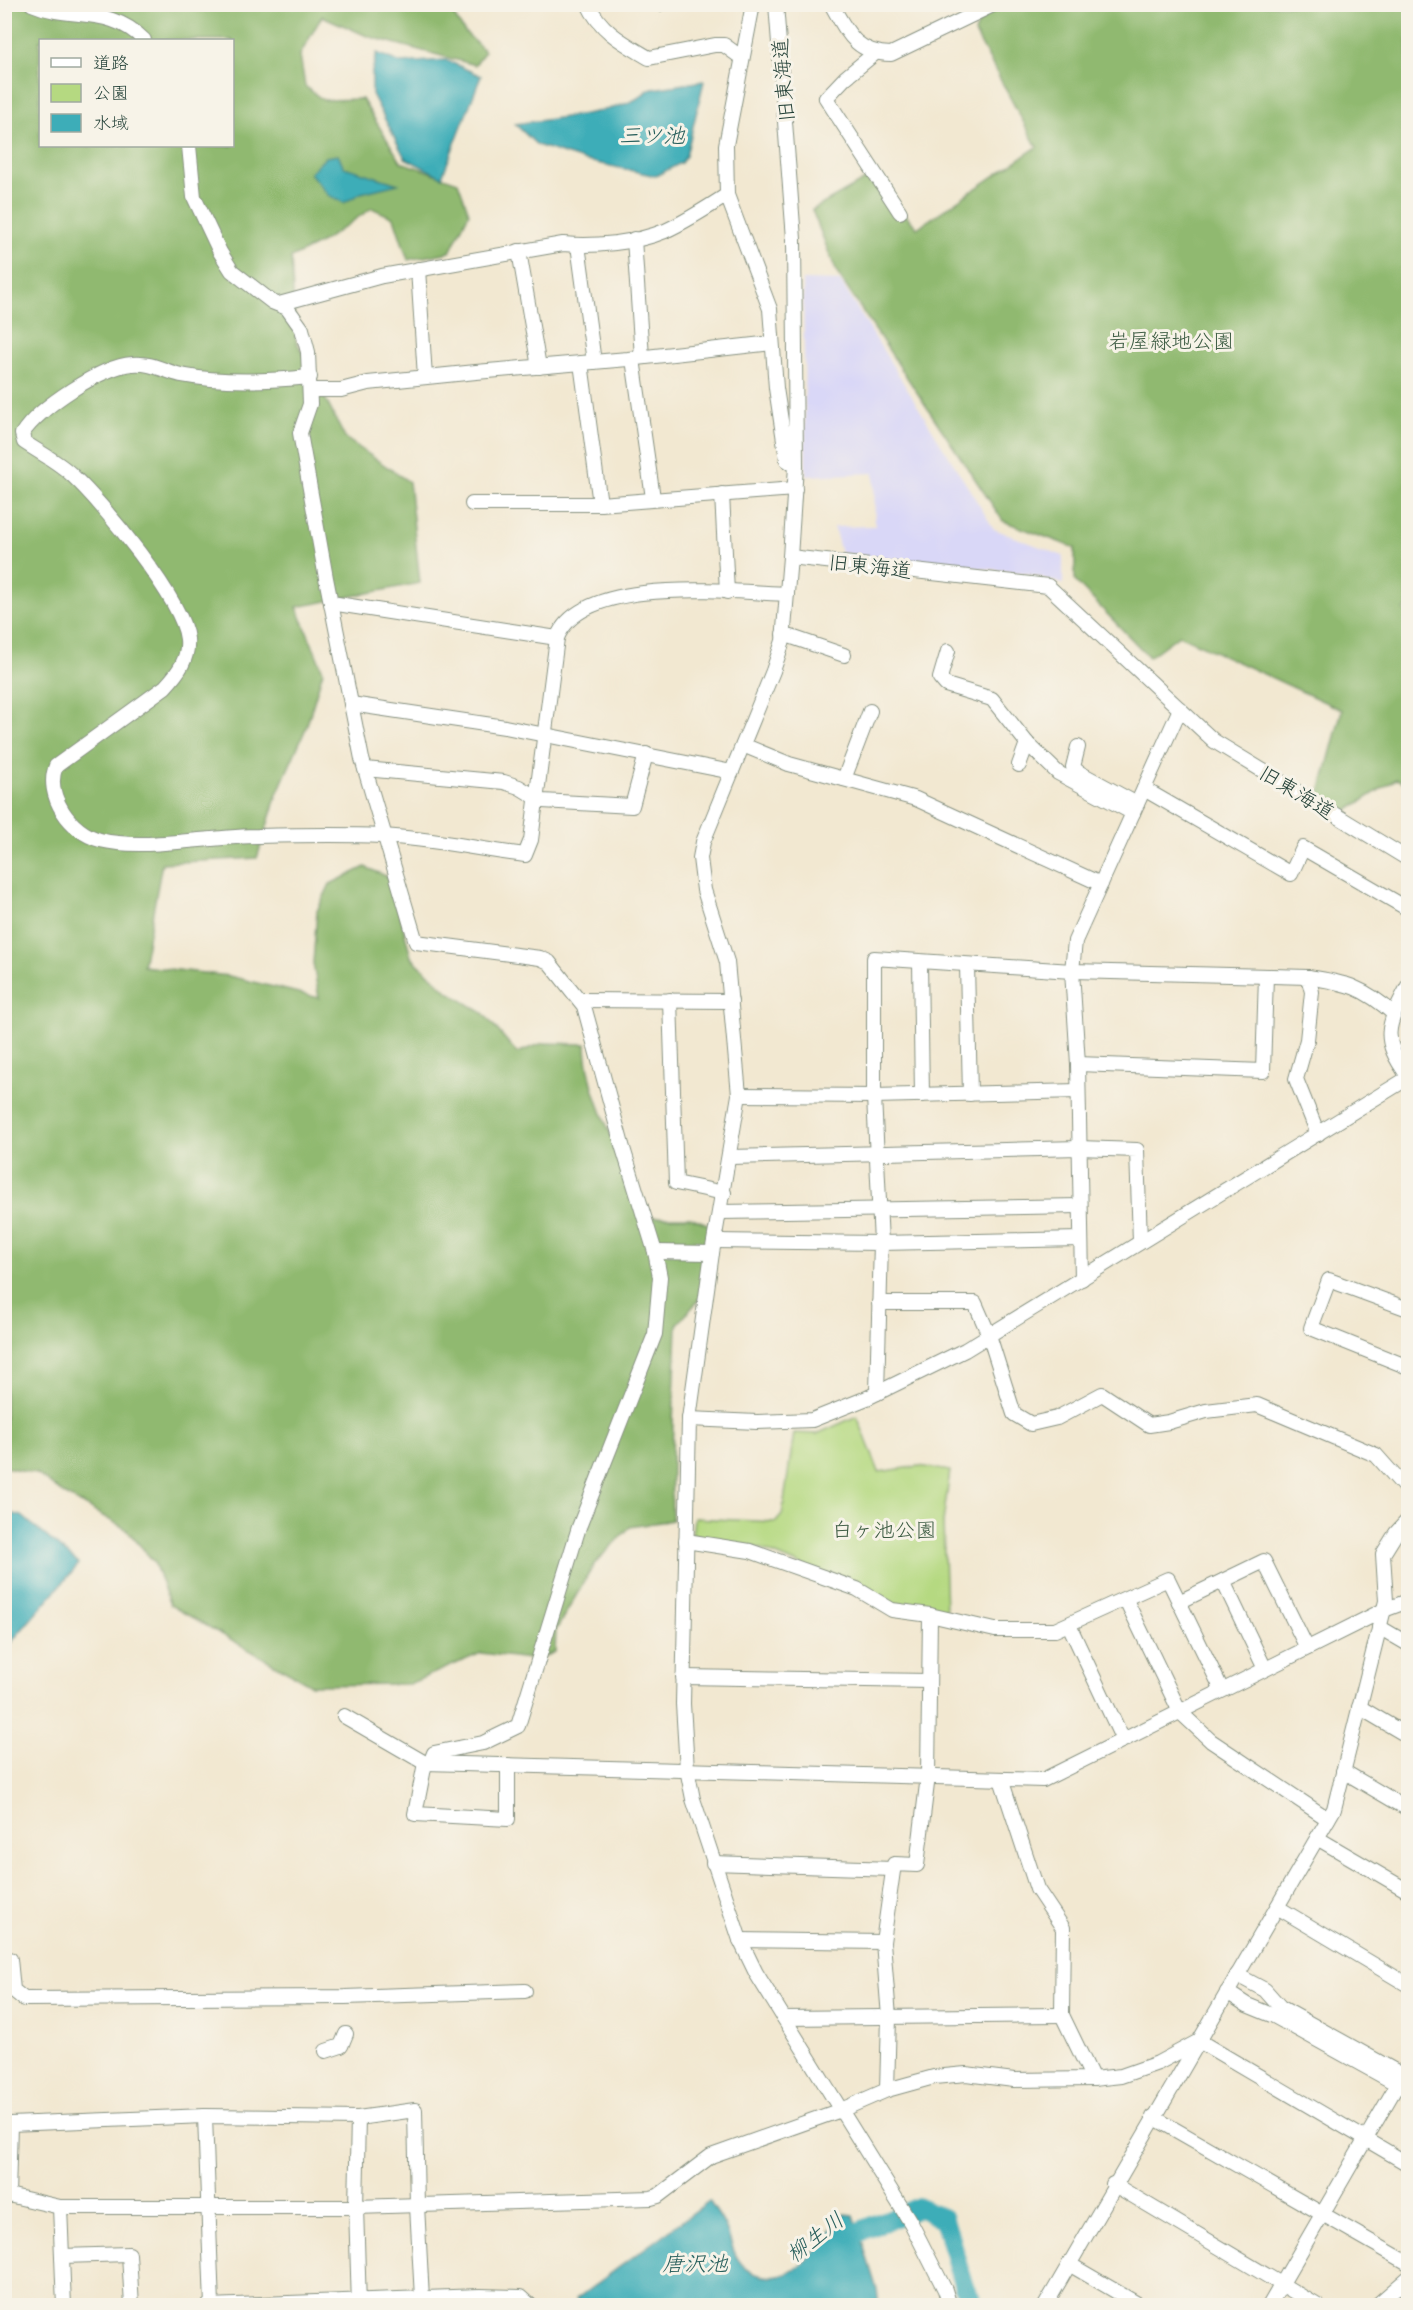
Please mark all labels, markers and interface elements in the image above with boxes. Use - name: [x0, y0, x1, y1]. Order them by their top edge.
- street label: 旧東海道: [767, 37, 799, 123]
- legend: [39, 39, 234, 147]
- text: 道路: [93, 52, 129, 74]
- text: 公園: [93, 82, 129, 104]
- text: 水域: [93, 112, 129, 134]
- water label: 三ツ池: [619, 122, 686, 149]
- park label: 岩屋緑地公園: [1108, 328, 1234, 353]
- street label: 旧東海道: [827, 549, 913, 583]
- street label: 旧東海道: [1255, 760, 1339, 824]
- park label: 白ヶ池公園: [832, 1517, 937, 1542]
- water label: 柳生川: [781, 2206, 849, 2268]
- water label: 唐沢池: [662, 2250, 729, 2277]

